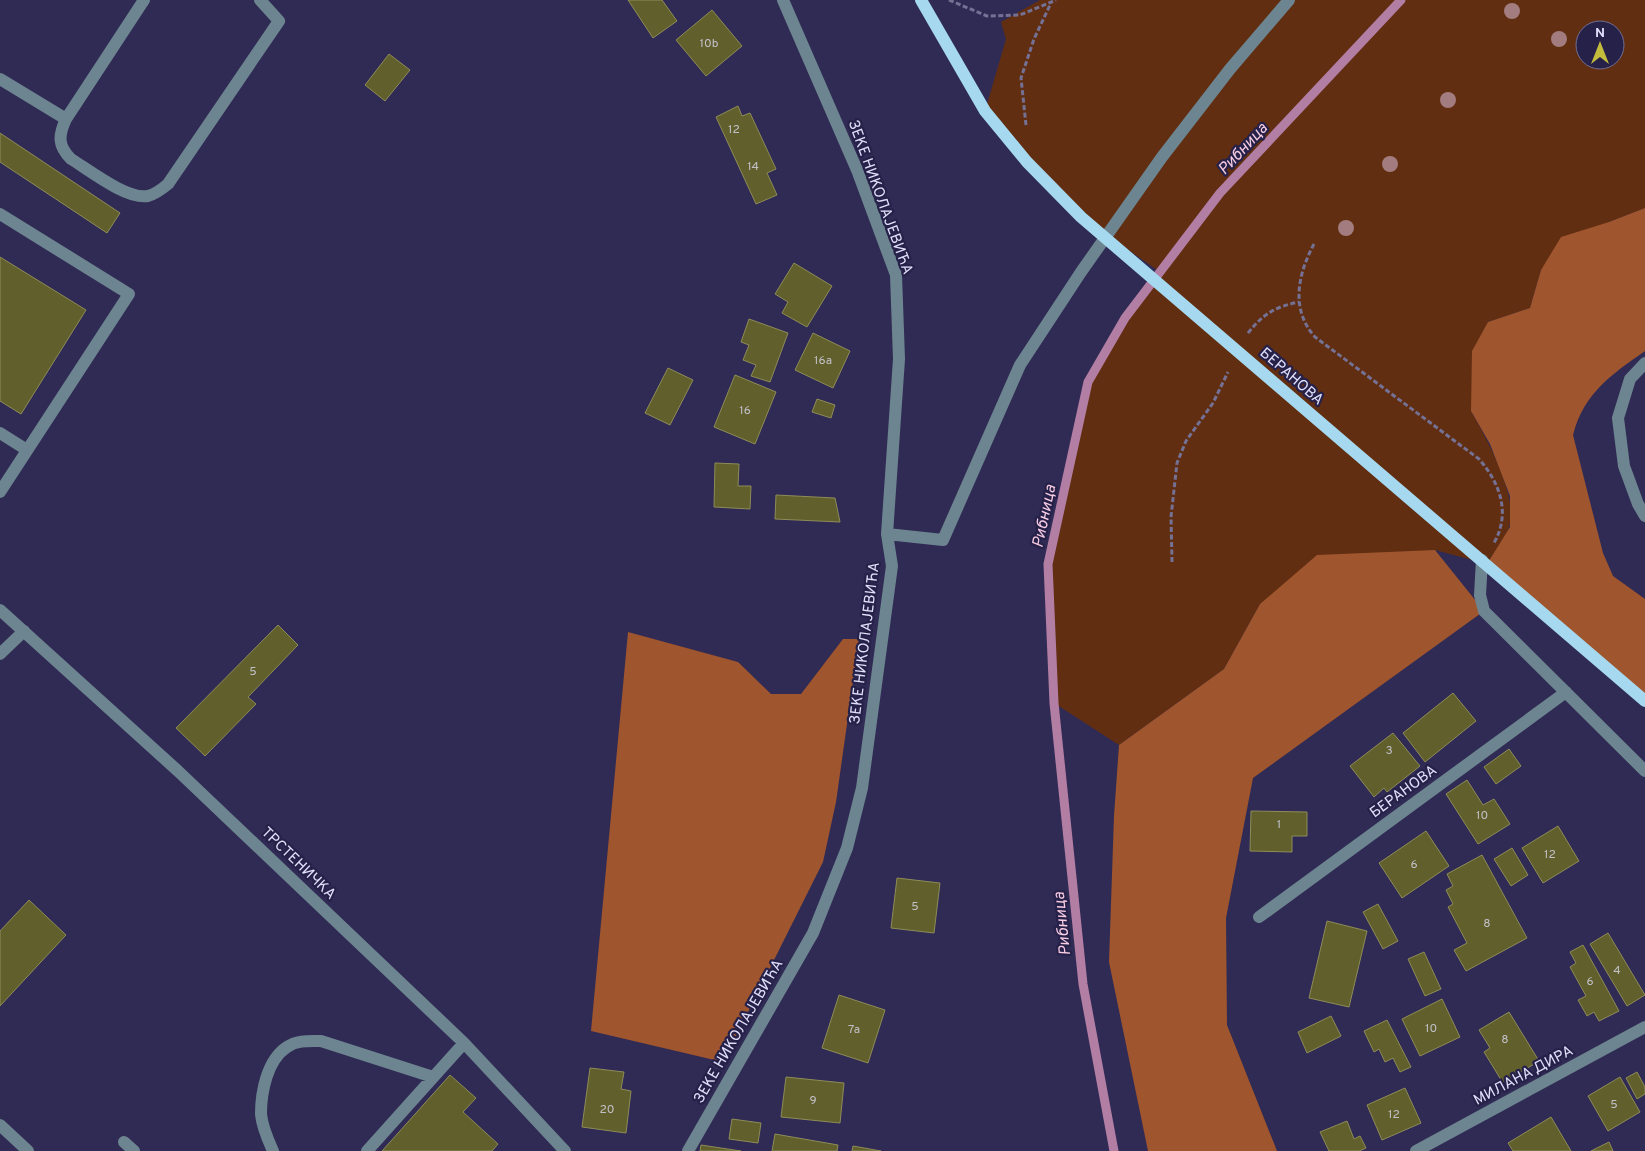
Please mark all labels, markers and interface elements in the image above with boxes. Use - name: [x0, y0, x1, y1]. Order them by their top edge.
- north arrow: [1575, 20, 1625, 70]
- text: N: [1595, 25, 1605, 42]
- house number: 10b: [700, 36, 719, 52]
- street label: ЗЕКЕ НИКОЛАЈЕВИЋА: [843, 118, 916, 277]
- water label: Рибница: [1214, 119, 1273, 180]
- house number: 12: [728, 122, 740, 138]
- house number: 14: [747, 159, 759, 175]
- street label: БЕРАНОВА: [1255, 344, 1327, 410]
- house number: 16a: [814, 353, 832, 369]
- house number: 16: [739, 403, 751, 419]
- water label: Рибница: [1029, 482, 1062, 550]
- street label: ЗЕКЕ НИКОЛАЈЕВИЋА: [846, 561, 885, 725]
- house number: 5: [249, 664, 257, 680]
- house number: 3: [1385, 743, 1393, 759]
- street label: БЕРАНОВА: [1367, 761, 1441, 823]
- house number: 10: [1476, 808, 1488, 824]
- house number: 1: [1277, 817, 1281, 833]
- street label: ТРСТЕНИЧКА: [257, 824, 339, 904]
- house number: 12: [1544, 847, 1556, 863]
- house number: 6: [1410, 857, 1418, 873]
- water label: Рибница: [1050, 890, 1076, 957]
- house number: 5: [911, 899, 919, 915]
- house number: 8: [1483, 916, 1491, 932]
- street label: ЗЕКЕ НИКОЛАЈЕВИЋА: [690, 956, 788, 1107]
- house number: 4: [1613, 963, 1621, 979]
- house number: 6: [1586, 974, 1594, 990]
- house number: 10: [1425, 1021, 1437, 1037]
- house number: 7a: [848, 1022, 860, 1038]
- house number: 8: [1501, 1032, 1509, 1048]
- street label: МИЛАНА ДИРА: [1471, 1042, 1577, 1111]
- house number: 9: [809, 1093, 817, 1109]
- house number: 5: [1610, 1097, 1618, 1113]
- house number: 20: [599, 1102, 615, 1118]
- house number: 12: [1388, 1107, 1400, 1123]

